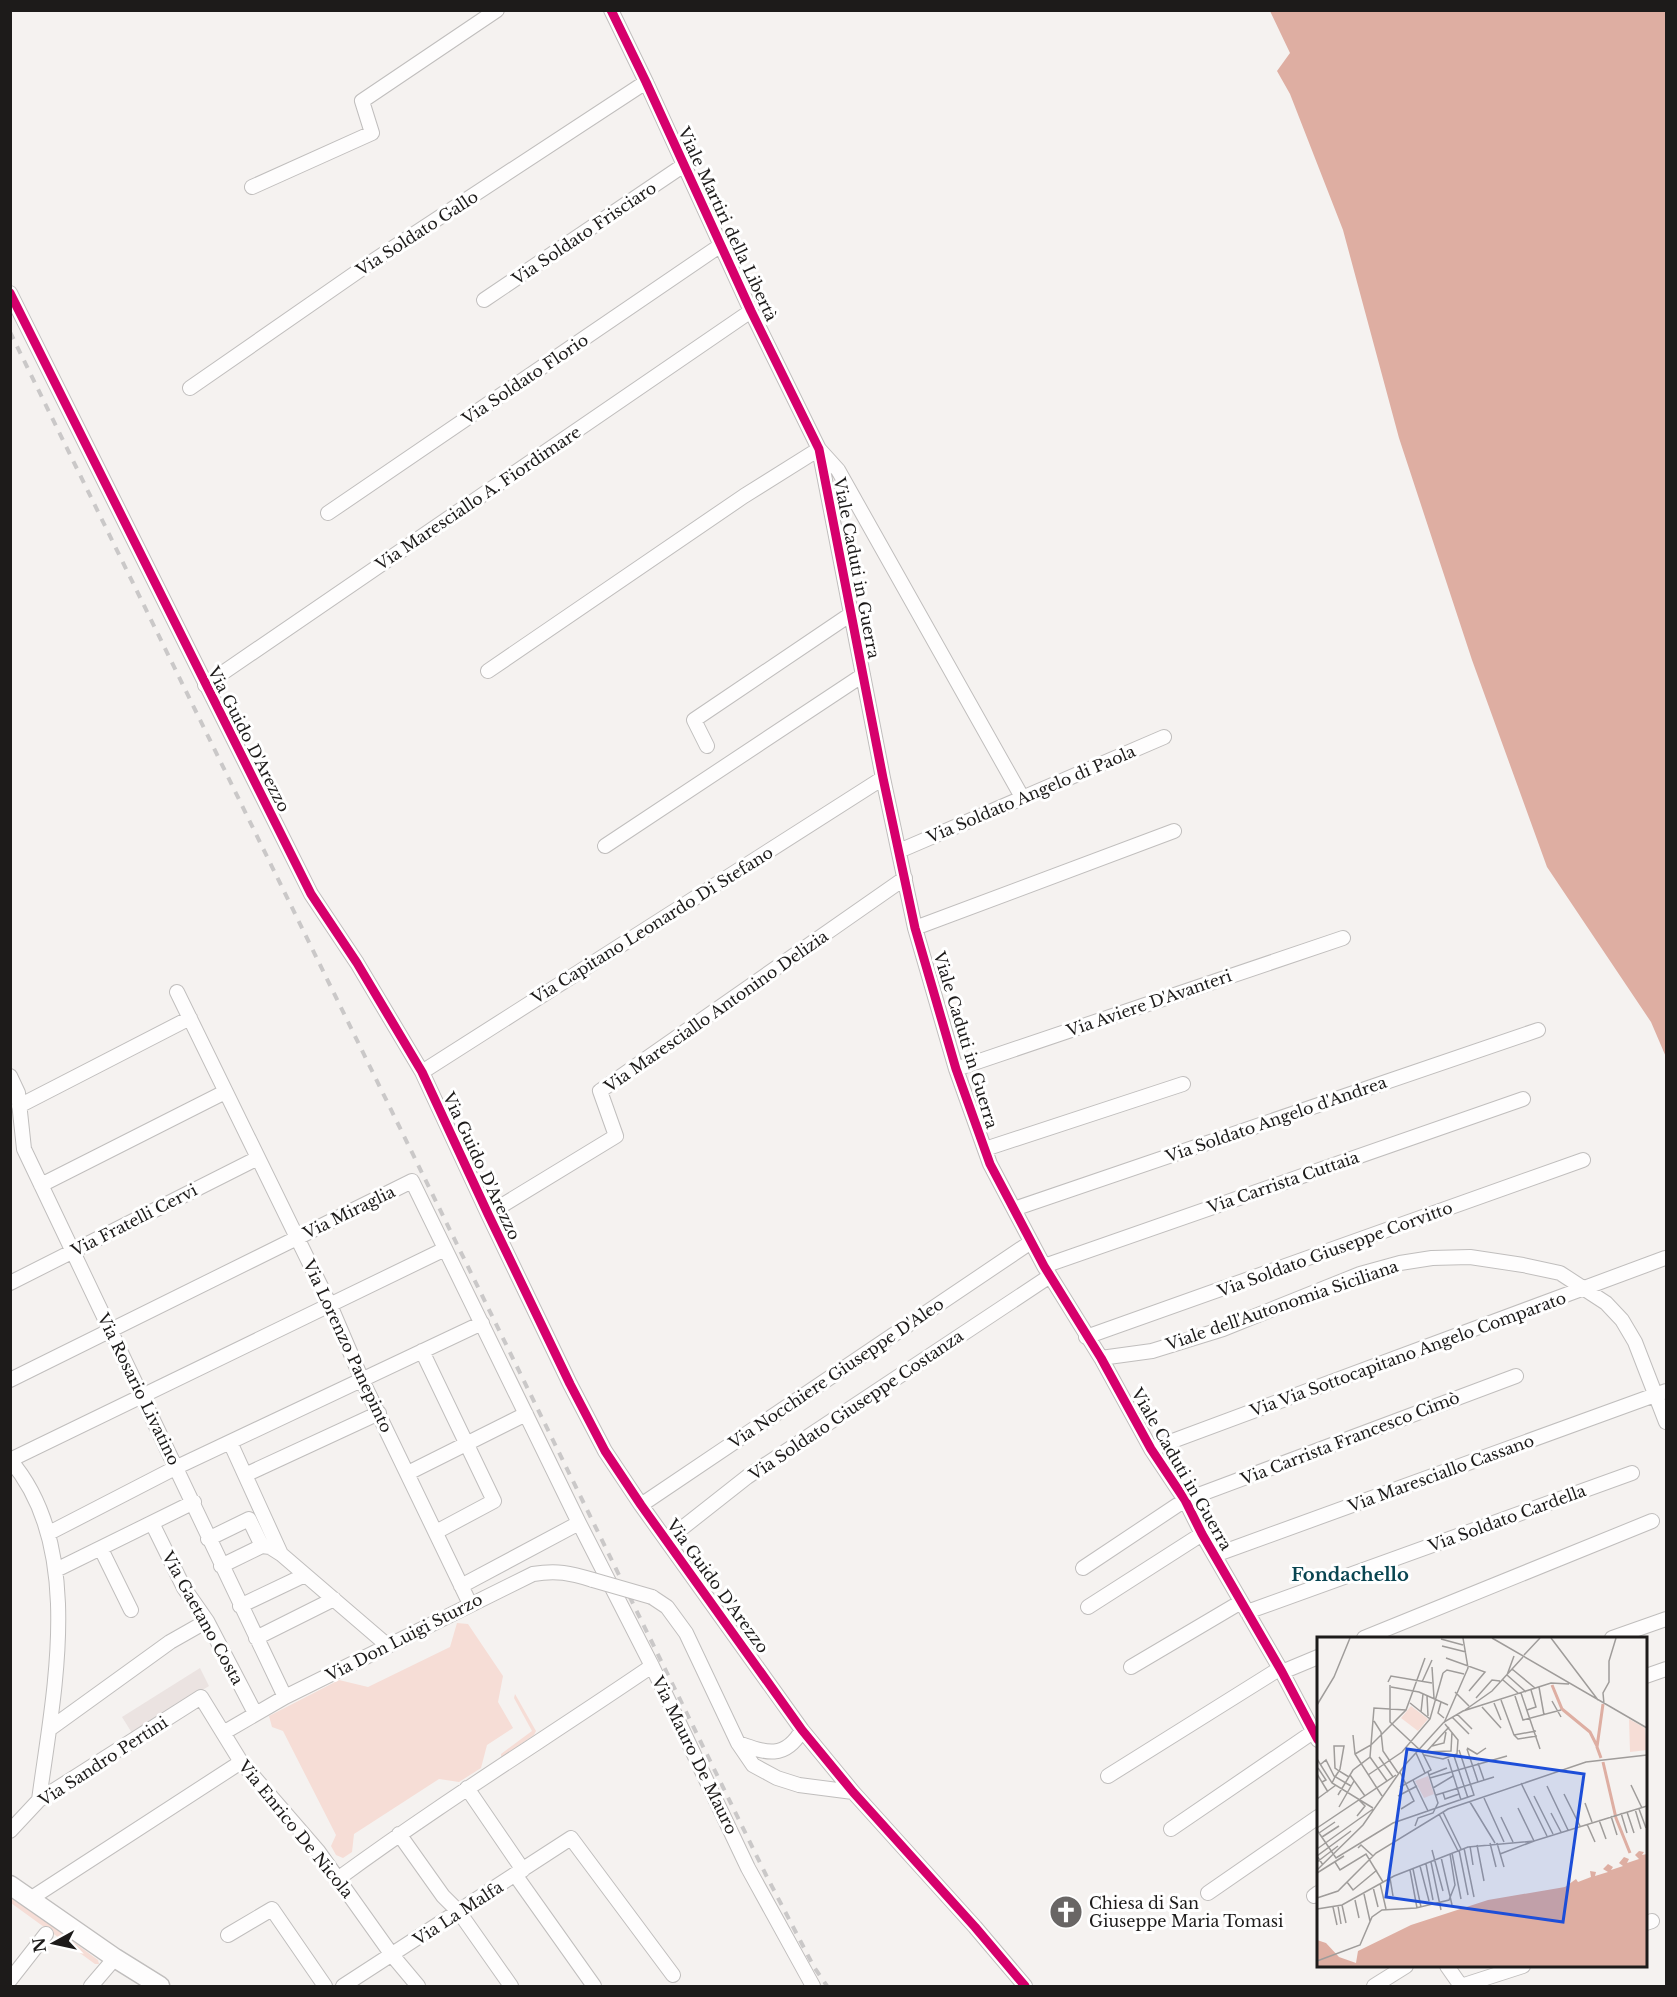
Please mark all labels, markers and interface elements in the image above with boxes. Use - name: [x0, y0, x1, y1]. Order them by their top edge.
- street label: Viale Martiri della Libertà: [674, 123, 782, 324]
- street label: Via Soldato Frisciaro: [507, 177, 660, 289]
- street label: Via Soldato Gallo: [351, 186, 482, 280]
- street label: Via Soldato Florio: [457, 329, 592, 429]
- street label: Via Maresciallo A. Fiordimare: [371, 422, 584, 575]
- street label: Viale Caduti in Guerra: [829, 475, 884, 660]
- street label: Via Guido D'Arezzo: [203, 662, 294, 815]
- street label: Via Soldato Angelo di Paola: [923, 741, 1138, 847]
- street label: Via Capitano Leonardo Di Stefano: [527, 842, 777, 1009]
- street label: Via Maresciallo Antonino Delizia: [599, 926, 832, 1097]
- street label: Viale Caduti in Guerra: [929, 948, 1002, 1131]
- street label: Via Aviere D'Avanteri: [1063, 965, 1235, 1041]
- street label: Via Soldato Angelo d'Andrea: [1162, 1072, 1389, 1167]
- street label: Via Guido D'Arezzo: [439, 1088, 525, 1243]
- street label: Via Carrista Cuttaia: [1204, 1147, 1362, 1218]
- street label: Via Fratelli Cervi: [67, 1179, 201, 1261]
- street label: Via Miraglia: [299, 1181, 398, 1243]
- street label: Via Soldato Giuseppe Corvitto: [1214, 1197, 1455, 1301]
- street label: Via Lorenzo Panepinto: [299, 1255, 397, 1436]
- street label: Viale dell'Autonomia Siciliana: [1162, 1256, 1401, 1355]
- street label: Via Via Sottocapitano Angelo Comparato: [1246, 1287, 1569, 1421]
- street label: Via Nocchiere Giuseppe D'Aleo: [724, 1293, 947, 1453]
- street label: Via Rosario Livatino: [93, 1309, 185, 1468]
- street label: Via Soldato Giuseppe Costanza: [744, 1326, 967, 1485]
- street label: Viale Caduti in Guerra: [1127, 1383, 1237, 1554]
- street label: Via Carrista Francesco Cimò: [1237, 1387, 1462, 1489]
- street label: Via Maresciallo Cassano: [1344, 1430, 1537, 1516]
- street label: Via Soldato Cardella: [1425, 1480, 1589, 1556]
- street label: Via Guido D'Arezzo: [662, 1514, 773, 1657]
- street label: Via Gaetano Costa: [158, 1547, 248, 1688]
- district label: Fondachello: [1291, 1564, 1409, 1586]
- street label: Via Don Luigi Sturzo: [322, 1589, 486, 1686]
- inset map: [1317, 1637, 1647, 1967]
- street label: Via Mauro De Mauro: [648, 1672, 742, 1837]
- street label: Via Sandro Pertini: [34, 1711, 172, 1811]
- street label: Via Enrico De Nicola: [234, 1755, 358, 1902]
- street label: Via La Malfa: [409, 1876, 507, 1950]
- place label: Chiesa di San Giuseppe Maria Tomasi: [1089, 1893, 1284, 1931]
- church icon: Chiesa di San Giuseppe Maria Tomasi: [1048, 1894, 1084, 1930]
- north arrow: [24, 1913, 84, 1973]
- text: N: [28, 1936, 50, 1954]

